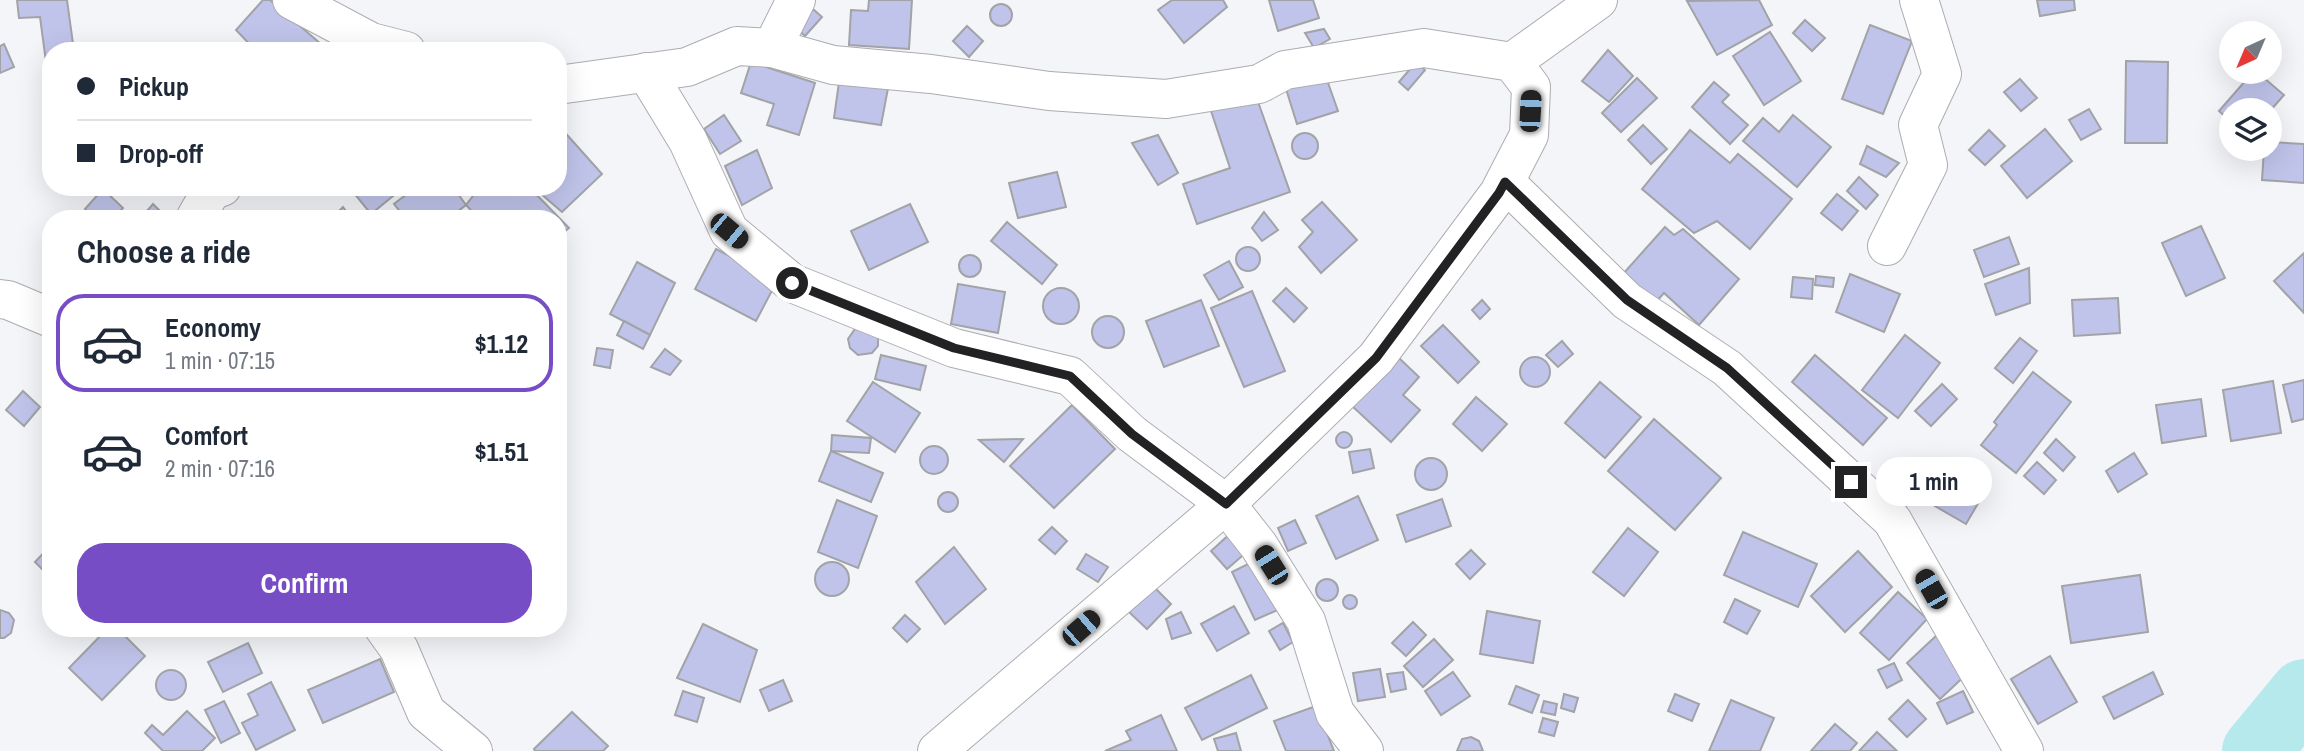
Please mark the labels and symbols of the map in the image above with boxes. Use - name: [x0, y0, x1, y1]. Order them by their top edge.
- north arrow: [2219, 21, 2282, 84]
- car: [1519, 89, 1542, 133]
- car: [707, 209, 752, 253]
- route start: [776, 267, 808, 299]
- callout: 1 min: [1876, 458, 1991, 506]
- route end: [1835, 466, 1867, 498]
- car: [1251, 542, 1292, 588]
- car: [1912, 566, 1951, 612]
- car: [1059, 606, 1104, 650]

